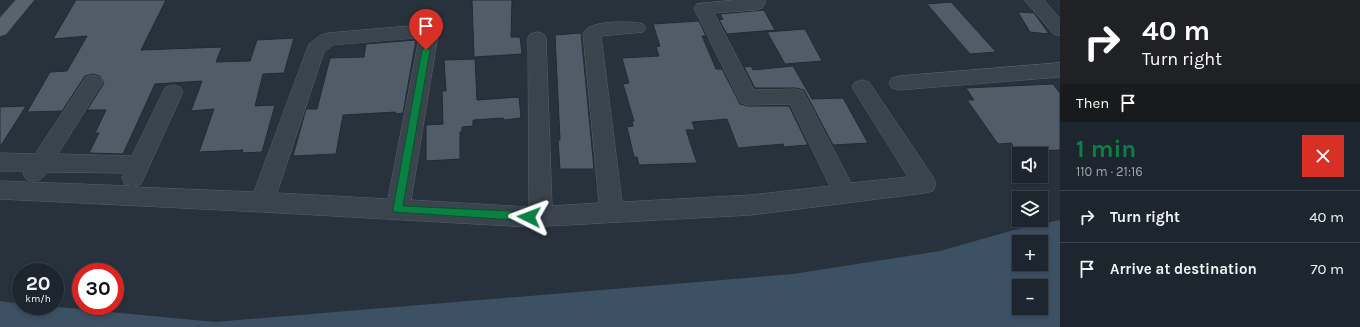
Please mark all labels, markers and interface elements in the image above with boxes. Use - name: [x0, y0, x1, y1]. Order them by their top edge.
- pin: [409, 9, 443, 50]
- text: 40 m: [1142, 14, 1210, 47]
- icon: arrive: [415, 15, 437, 37]
- icon: right: [1076, 16, 1128, 68]
- text: Turn right: [1142, 48, 1222, 70]
- icon: arrive: [1117, 92, 1139, 114]
- text: Then: [1076, 94, 1109, 112]
- text: 1 min: [1076, 135, 1136, 163]
- button: close: [1302, 135, 1344, 177]
- map controls: [1012, 147, 1048, 315]
- button: sound: [1012, 147, 1048, 183]
- text: 110 m · 21:16: [1076, 164, 1143, 179]
- button: layers: [1012, 191, 1048, 227]
- position arrow: [508, 196, 550, 238]
- icon: right: [1076, 206, 1098, 228]
- text: Turn right: [1110, 208, 1180, 226]
- text: 40 m: [1309, 208, 1344, 226]
- button: +: [1012, 235, 1048, 271]
- icon: arrive: [1076, 258, 1098, 280]
- text: Arrive at destination: [1110, 260, 1257, 278]
- text: 70 m: [1310, 260, 1344, 278]
- speed limit sign: 30: [72, 263, 124, 315]
- text: 20: [26, 272, 50, 295]
- button: −: [1012, 279, 1048, 315]
- text: km/h: [25, 293, 51, 305]

